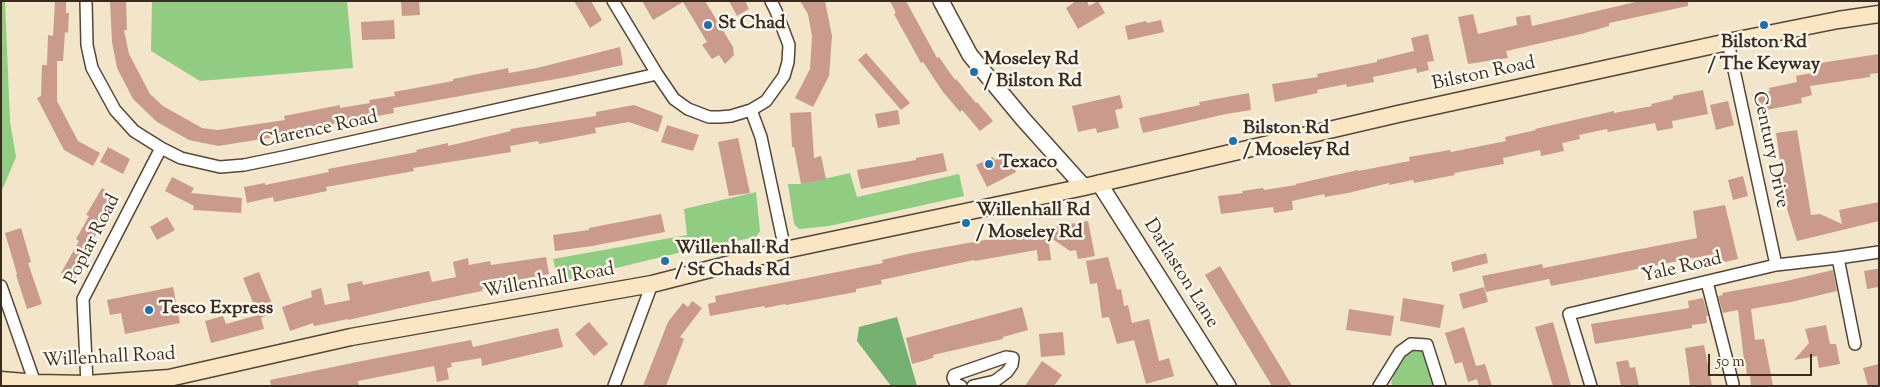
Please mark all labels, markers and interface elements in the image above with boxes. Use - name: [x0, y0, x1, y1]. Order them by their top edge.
- place label: St Chad: [718, 14, 786, 36]
- marker: St Chad: [702, 19, 714, 31]
- marker: Bilston Rd / The Keyway: [1758, 19, 1770, 31]
- place label: Bilston Rd / The Keyway: [1708, 33, 1820, 77]
- place label: Moseley Rd / Bilston Rd: [984, 50, 1082, 94]
- street label: Bilston Road: [1430, 53, 1538, 97]
- marker: Moseley Rd / Bilston Rd: [968, 66, 980, 78]
- street label: Century Drive: [1746, 90, 1792, 210]
- street label: Clarence Road: [258, 107, 380, 155]
- place label: Bilston Rd / Moseley Rd: [1243, 119, 1350, 163]
- marker: Bilston Rd / Moseley Rd: [1227, 135, 1239, 147]
- place label: Texaco: [999, 153, 1057, 175]
- marker: Texaco: [983, 158, 995, 170]
- street label: Poplar Road: [62, 191, 126, 289]
- place label: Willenhall Rd / Moseley Rd: [976, 201, 1090, 245]
- street label: Darlaston Lane: [1137, 215, 1223, 333]
- marker: Willenhall Rd / Moseley Rd: [960, 217, 972, 229]
- place label: Willenhall Rd / St Chads Rd: [675, 239, 790, 283]
- street label: Yale Road: [1640, 249, 1724, 289]
- marker: Willenhall Rd / St Chads Rd: [659, 255, 671, 267]
- street label: Willenhall Road: [481, 259, 617, 305]
- place label: Tesco Express: [159, 299, 273, 321]
- marker: Tesco Express: [143, 304, 155, 316]
- street label: Willenhall Road: [42, 344, 176, 374]
- scale bar: [1710, 344, 1814, 376]
- text: 50 m: [1716, 352, 1745, 373]

